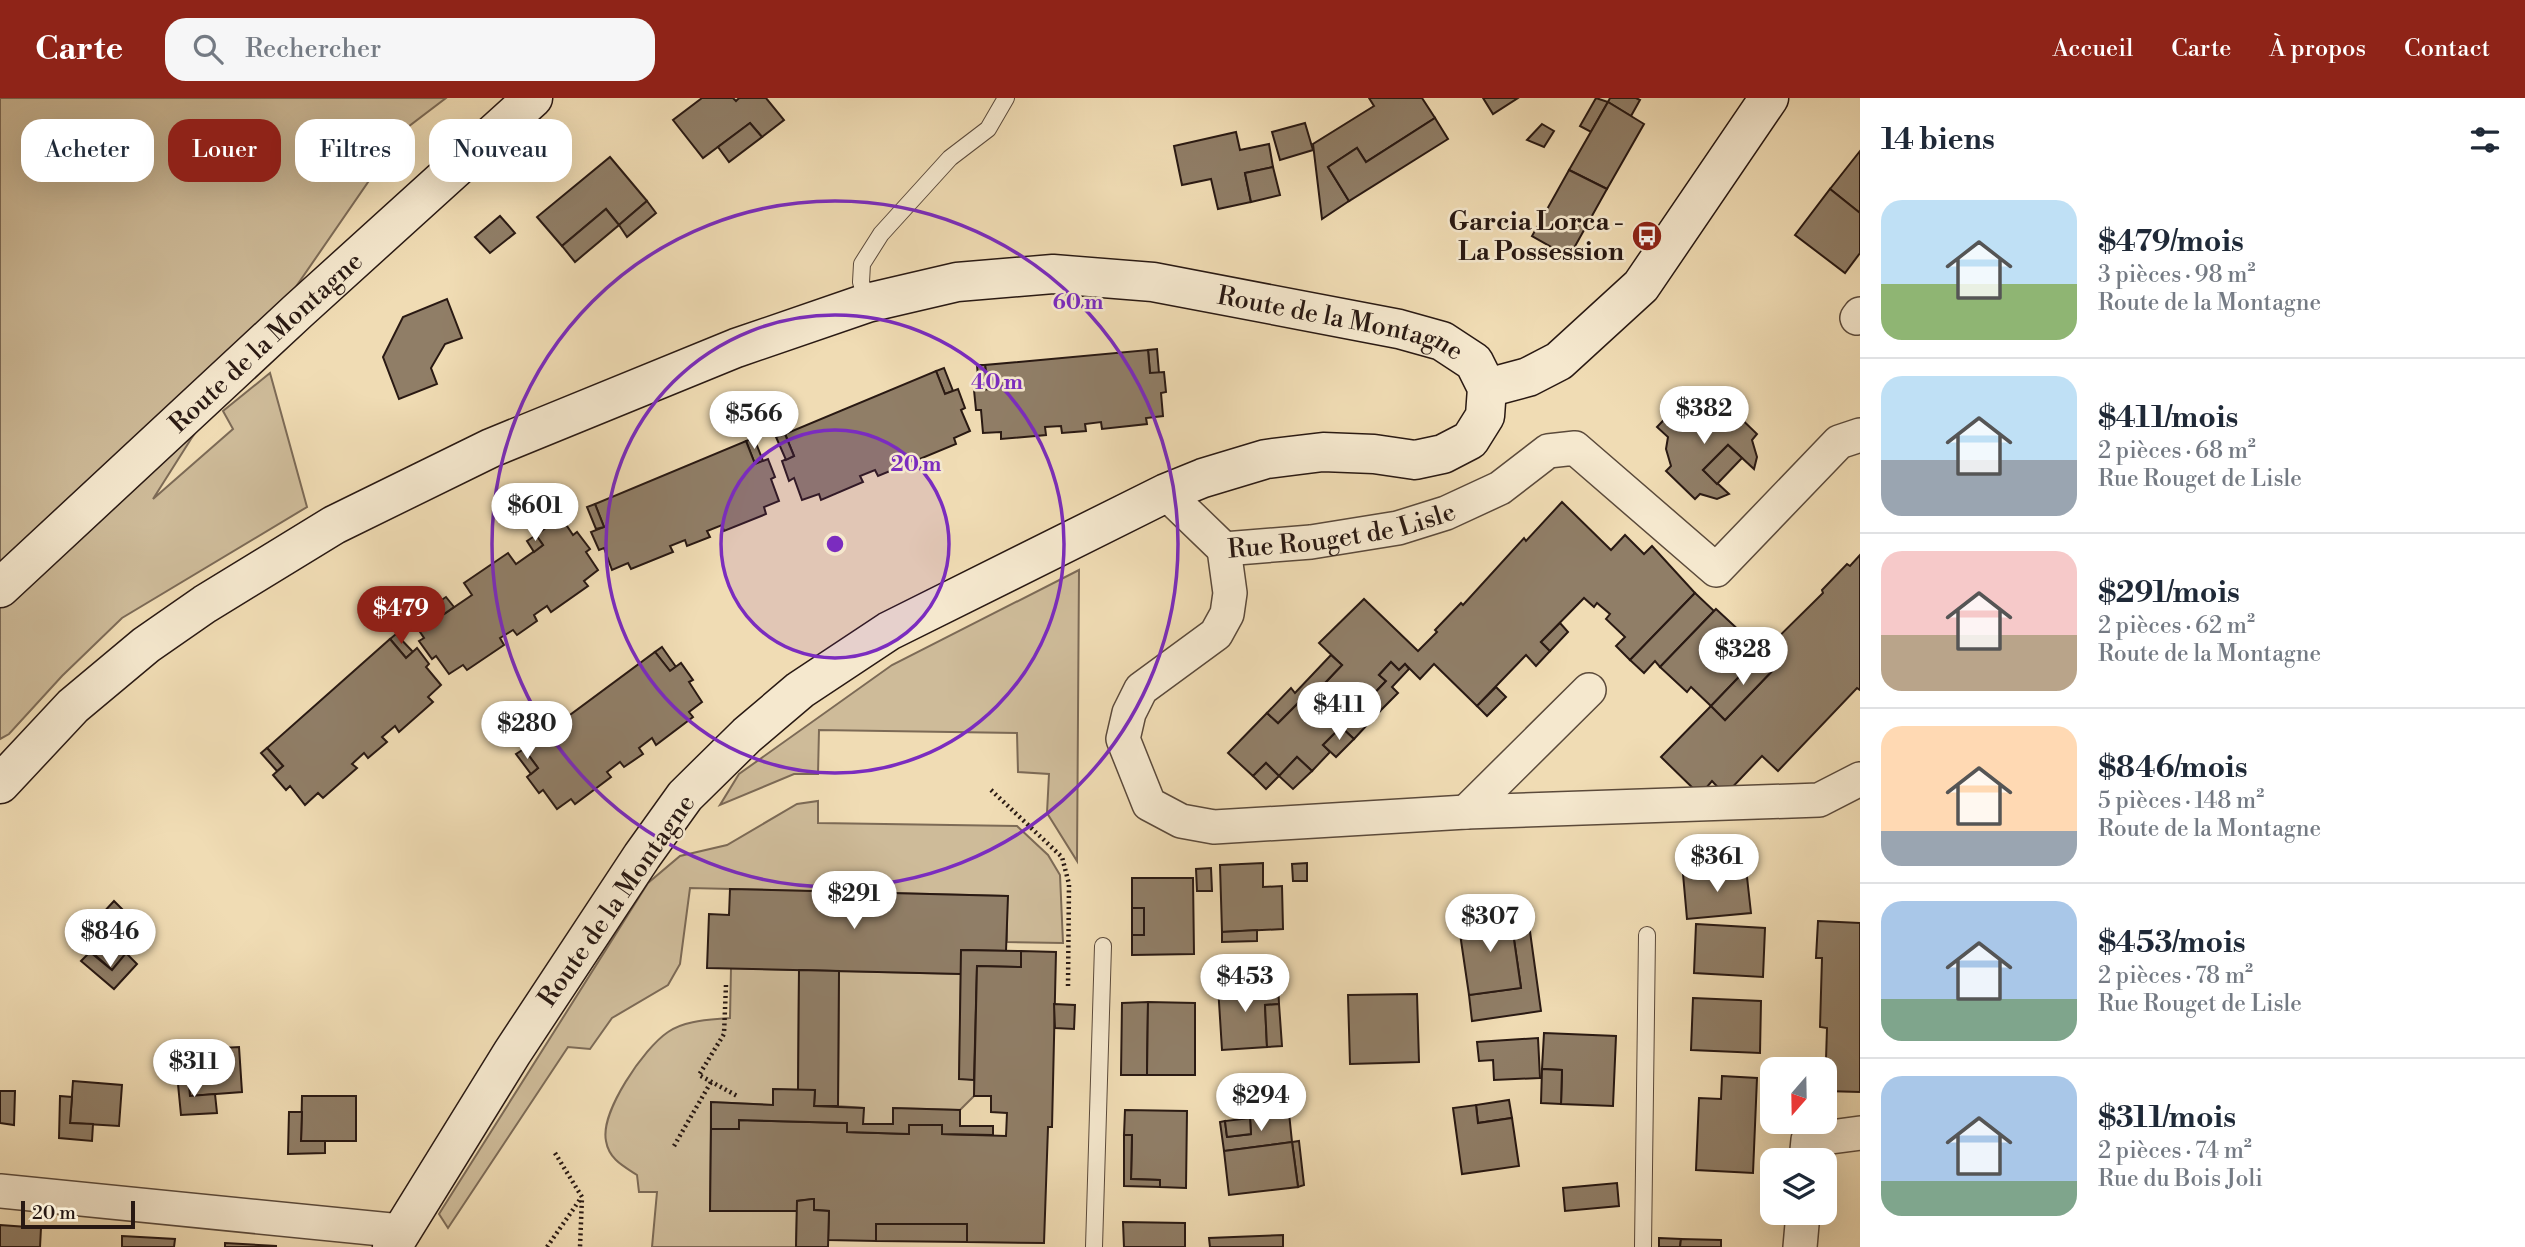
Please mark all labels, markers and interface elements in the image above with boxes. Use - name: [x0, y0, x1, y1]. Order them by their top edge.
- search box: [165, 18, 655, 81]
- text: Carte: [35, 29, 123, 70]
- icon: search: [189, 30, 227, 68]
- text: Rechercher: [245, 33, 381, 65]
- text: Accueil: [2052, 34, 2133, 64]
- text: Carte: [2171, 34, 2231, 64]
- text: À propos: [2269, 34, 2366, 64]
- text: Contact: [2404, 34, 2490, 64]
- chip: Acheter: [21, 119, 154, 182]
- chip: Louer: [168, 119, 281, 182]
- chip: Filtres: [295, 119, 415, 182]
- chip: Nouveau: [429, 119, 572, 182]
- text: 14 biens: [1881, 121, 1995, 159]
- icon: filters: [2466, 121, 2504, 159]
- place label: Garcia Lorca - La Possession: [1448, 206, 1624, 268]
- bus stop icon: Garcia Lorca - La Possession: [1630, 219, 1664, 253]
- text: $479/mois: [2098, 223, 2244, 261]
- icon: home: [1937, 228, 2021, 312]
- street label: Route de la Montagne: [163, 245, 370, 440]
- text: 3 pièces · 98 m²: [2098, 261, 2256, 289]
- street label: Route de la Montagne: [1214, 280, 1469, 368]
- text: Route de la Montagne: [2098, 289, 2321, 317]
- text: 60 m: [1053, 290, 1103, 316]
- text: 40 m: [971, 370, 1023, 396]
- pin: $382: [1663, 386, 1745, 446]
- pin: $566: [713, 392, 795, 451]
- text: $382: [1676, 395, 1732, 423]
- text: $411/mois: [2098, 399, 2238, 437]
- text: $566: [726, 400, 782, 428]
- icon: home: [1937, 404, 2021, 488]
- text: 2 pièces · 68 m²: [2098, 437, 2256, 465]
- text: 20 m: [891, 452, 941, 478]
- text: Rue Rouget de Lisle: [2098, 465, 2302, 493]
- pin: $601: [494, 484, 576, 543]
- text: $601: [507, 492, 563, 520]
- street label: Rue Rouget de Lisle: [1226, 496, 1461, 566]
- centre of rings: [823, 532, 847, 556]
- text: $291/mois: [2098, 574, 2240, 612]
- icon: home: [1937, 579, 2021, 663]
- pin: $479: [360, 587, 442, 646]
- text: $479: [373, 595, 429, 623]
- text: 2 pièces · 62 m²: [2098, 612, 2255, 640]
- pin: $328: [1702, 628, 1784, 687]
- text: $328: [1715, 636, 1771, 664]
- text: Route de la Montagne: [2098, 640, 2321, 668]
- pin: $411: [1298, 682, 1380, 742]
- text: $411: [1313, 691, 1365, 719]
- pin: $280: [486, 702, 568, 761]
- text: $280: [497, 710, 557, 738]
- text: $846/mois: [2098, 749, 2248, 787]
- icon: home: [1937, 754, 2021, 838]
- text: 5 pièces · 148 m²: [2098, 787, 2264, 815]
- street label: Route de la Montagne: [531, 788, 702, 1013]
- text: Route de la Montagne: [2098, 815, 2321, 843]
- pin: $361: [1676, 834, 1758, 894]
- text: $361: [1691, 843, 1743, 871]
- pin: $291: [813, 872, 895, 931]
- text: $291: [828, 880, 880, 908]
- pin: $307: [1449, 894, 1531, 954]
- text: $307: [1461, 903, 1519, 931]
- pin: $846: [69, 910, 151, 969]
- text: $846: [81, 918, 139, 946]
- text: $453/mois: [2098, 924, 2246, 962]
- icon: home: [1937, 929, 2021, 1013]
- pin: $453: [1204, 954, 1286, 1014]
- text: 2 pièces · 78 m²: [2098, 962, 2253, 990]
- text: $453: [1216, 963, 1274, 991]
- text: Rue Rouget de Lisle: [2098, 990, 2302, 1018]
- pin: $311: [153, 1040, 235, 1099]
- text: $311: [169, 1048, 219, 1076]
- north arrow: [1760, 1057, 1838, 1134]
- map controls: [1760, 1057, 1837, 1225]
- pin: $294: [1220, 1074, 1302, 1133]
- text: $294: [1232, 1082, 1290, 1110]
- text: $311/mois: [2098, 1099, 2236, 1137]
- icon: home: [1937, 1104, 2021, 1188]
- text: 2 pièces · 74 m²: [2098, 1137, 2252, 1165]
- button: layers: [1760, 1148, 1837, 1225]
- text: Rue du Bois Joli: [2098, 1165, 2263, 1193]
- scale bar: [21, 1198, 135, 1230]
- text: 20 m: [32, 1201, 76, 1225]

